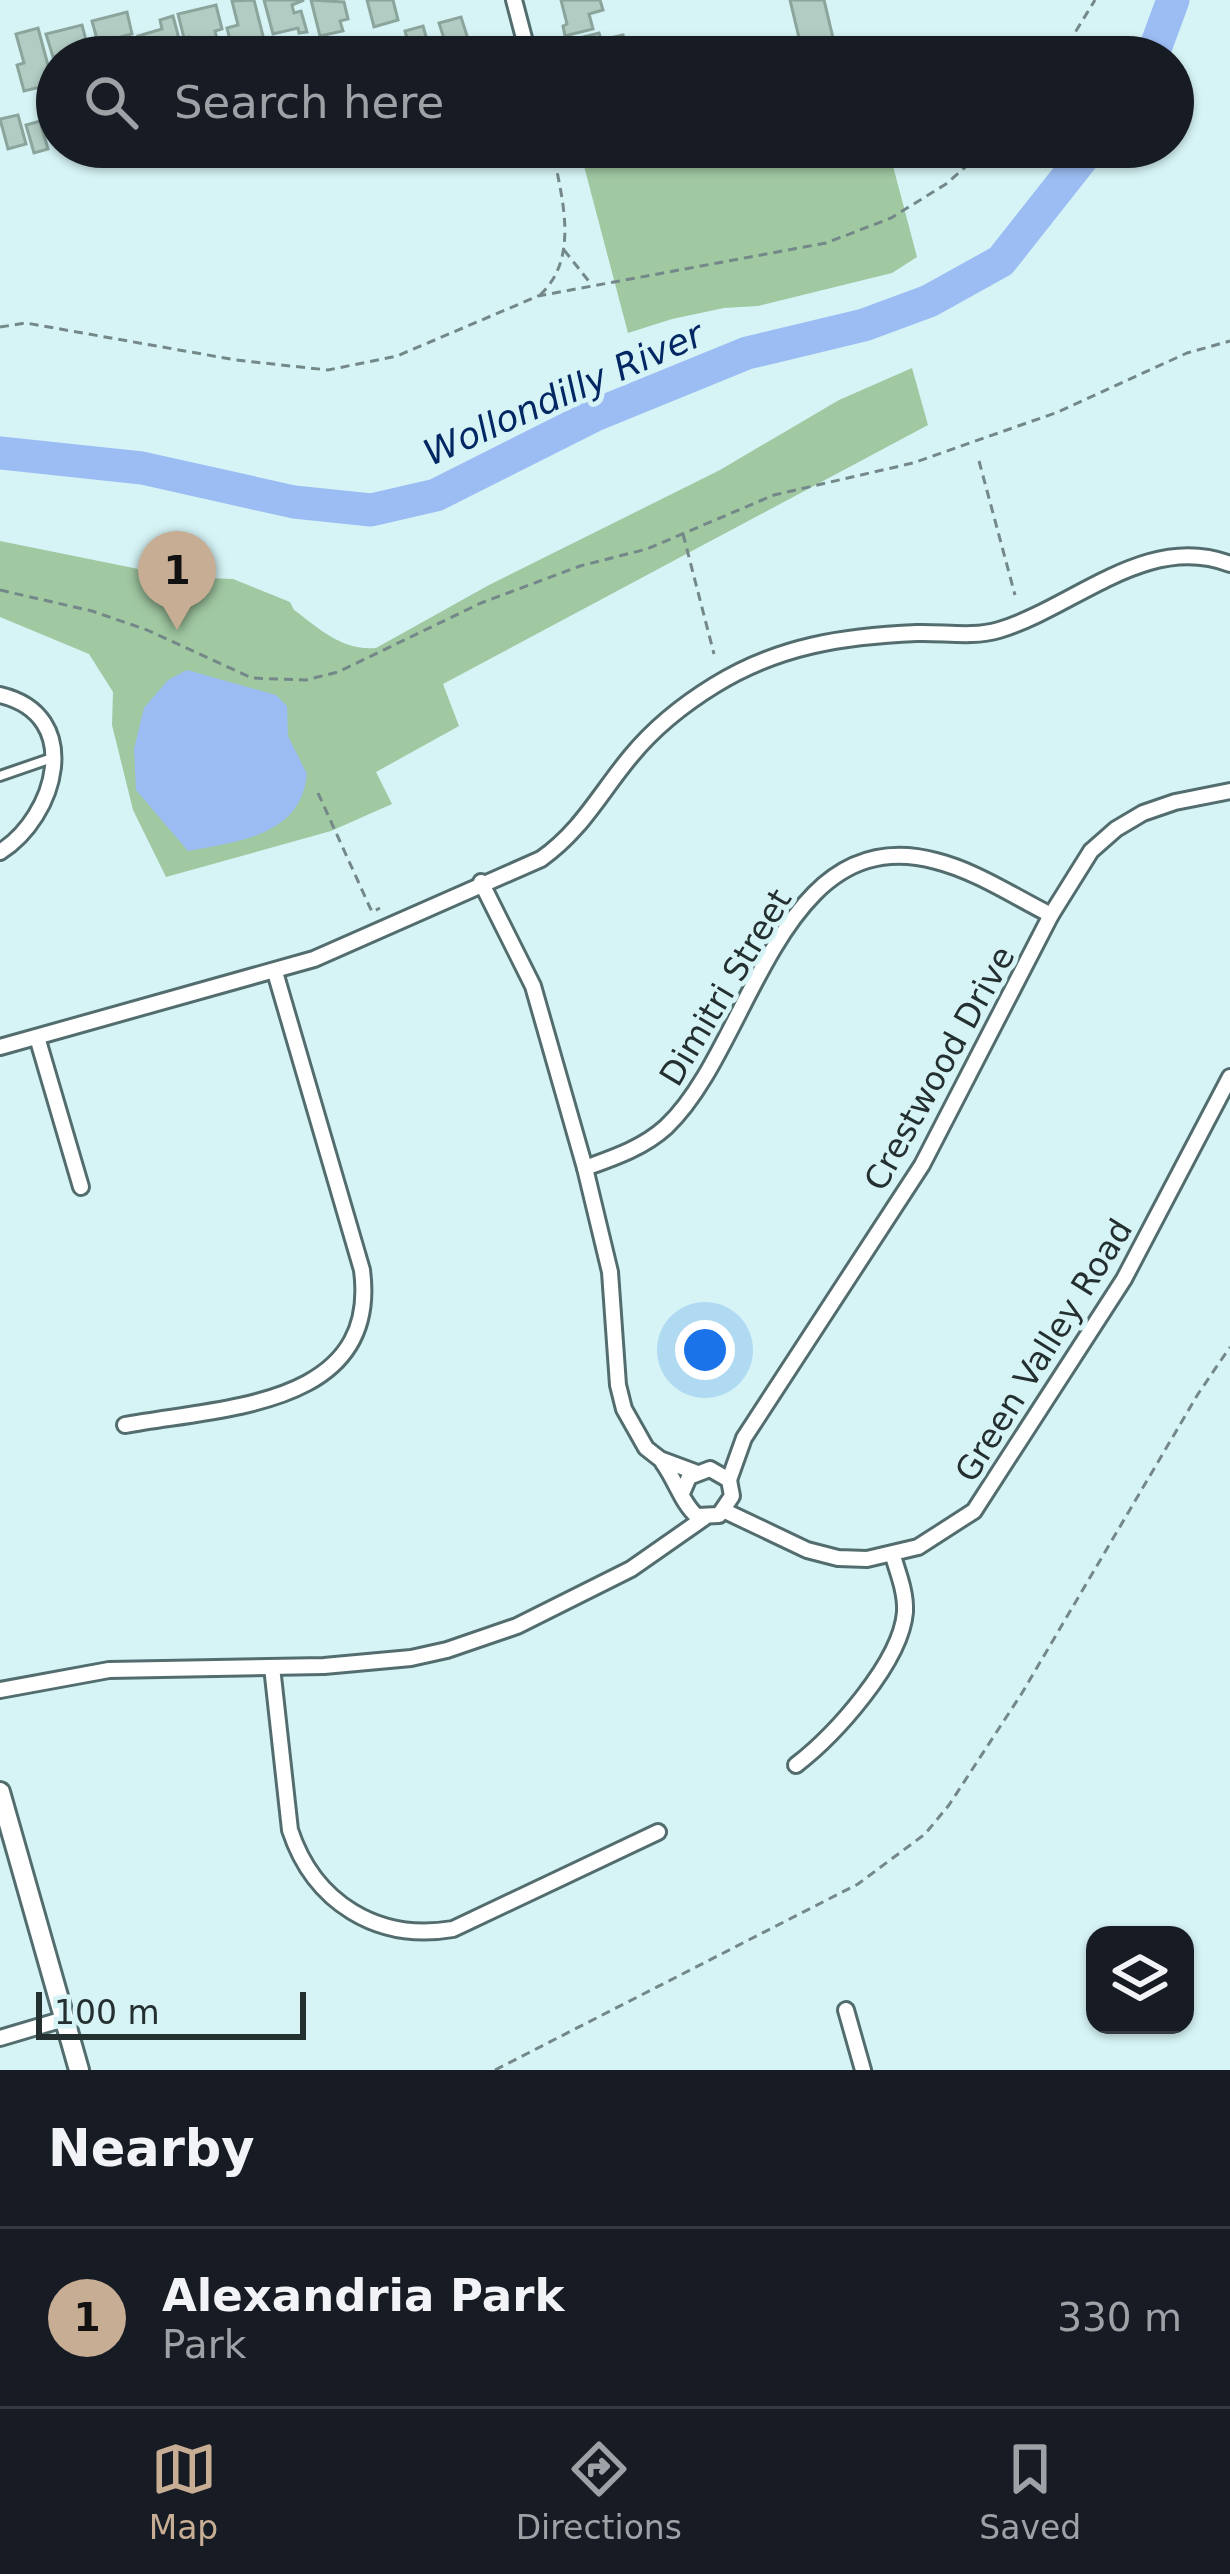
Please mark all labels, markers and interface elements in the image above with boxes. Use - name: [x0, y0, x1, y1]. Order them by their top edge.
- search box: [36, 36, 1194, 168]
- icon: search: [78, 69, 144, 135]
- text: Search here: [174, 76, 444, 129]
- water label: Wollondilly River: [417, 313, 711, 473]
- pin: 1: [138, 531, 216, 630]
- street label: Dimitri Street: [651, 882, 799, 1093]
- street label: Crestwood Drive: [856, 939, 1023, 1197]
- street label: Green Valley Road: [947, 1212, 1140, 1489]
- your location: [675, 1320, 735, 1380]
- map controls: [1086, 1926, 1194, 2034]
- button: layers: [1086, 1926, 1194, 2034]
- scale bar: [36, 1986, 306, 2039]
- text: 100 m: [54, 1993, 160, 2032]
- text: Nearby: [48, 2119, 255, 2178]
- text: Alexandria Park: [162, 2269, 564, 2322]
- text: 1: [73, 2295, 101, 2340]
- text: 330 m: [1057, 2295, 1182, 2340]
- text: Park: [162, 2322, 246, 2367]
- tab: Map: [149, 2436, 218, 2547]
- tab: Directions: [516, 2436, 682, 2547]
- tab: Saved: [979, 2436, 1081, 2547]

